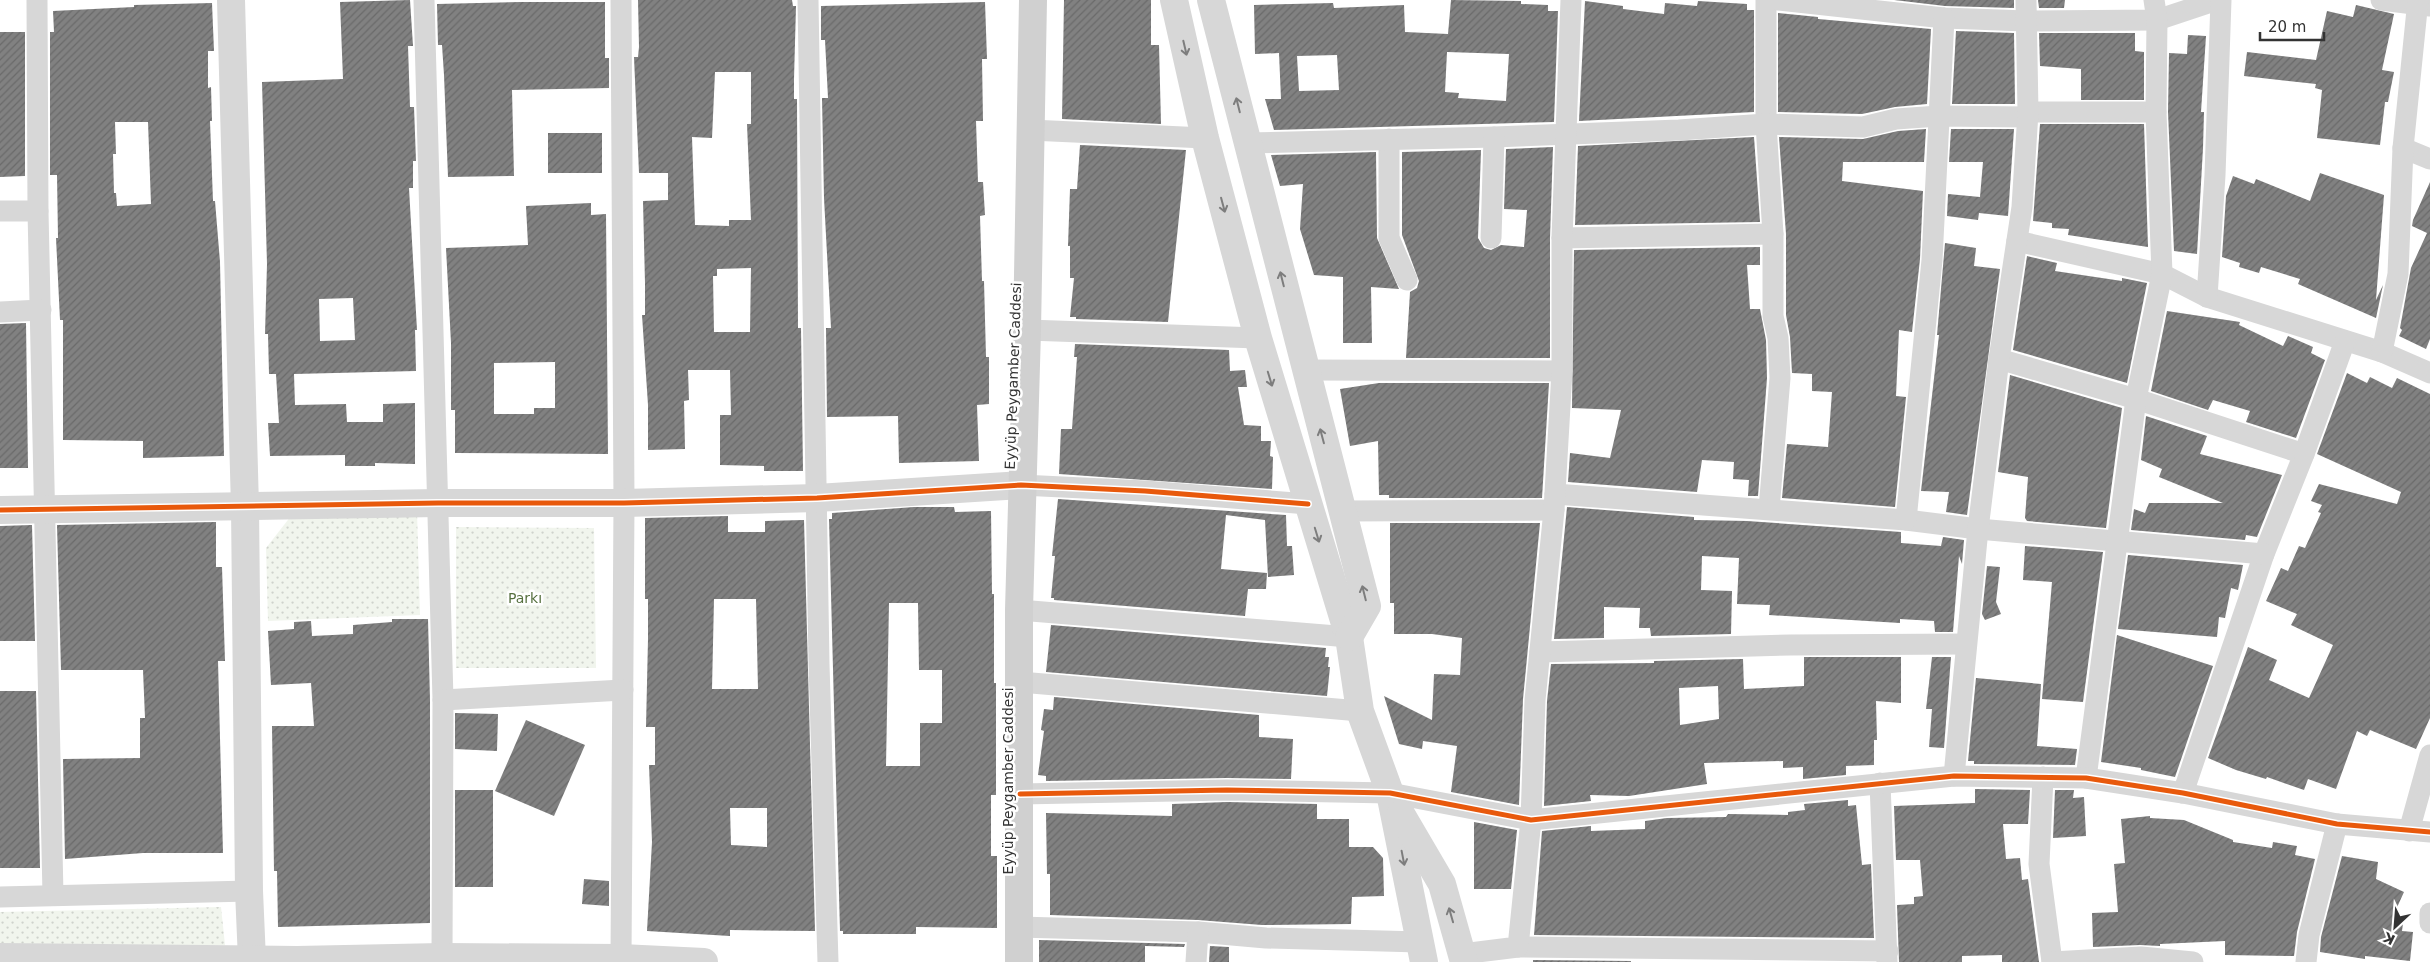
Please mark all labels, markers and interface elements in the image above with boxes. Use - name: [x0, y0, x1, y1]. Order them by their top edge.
- scale bar: [2260, 10, 2324, 42]
- text: 20 m: [2268, 18, 2306, 36]
- one-way arrow: [1180, 39, 1190, 55]
- one-way arrow: [1232, 97, 1242, 113]
- one-way arrow: [1219, 197, 1228, 213]
- one-way arrow: [1277, 272, 1286, 288]
- street label: Eyyüp Peygamber Caddesi: [1002, 282, 1024, 470]
- one-way arrow: [1266, 371, 1276, 387]
- one-way arrow: [1317, 429, 1327, 445]
- one-way arrow: [1313, 526, 1323, 542]
- one-way arrow: [1359, 586, 1368, 602]
- park label: Parkı: [508, 590, 542, 606]
- street label: Eyyüp Peygamber Caddesi: [1000, 687, 1016, 875]
- one-way arrow: [1398, 849, 1408, 865]
- north arrow: [2370, 902, 2420, 952]
- one-way arrow: [1445, 908, 1455, 924]
- text: K: [2380, 929, 2398, 948]

